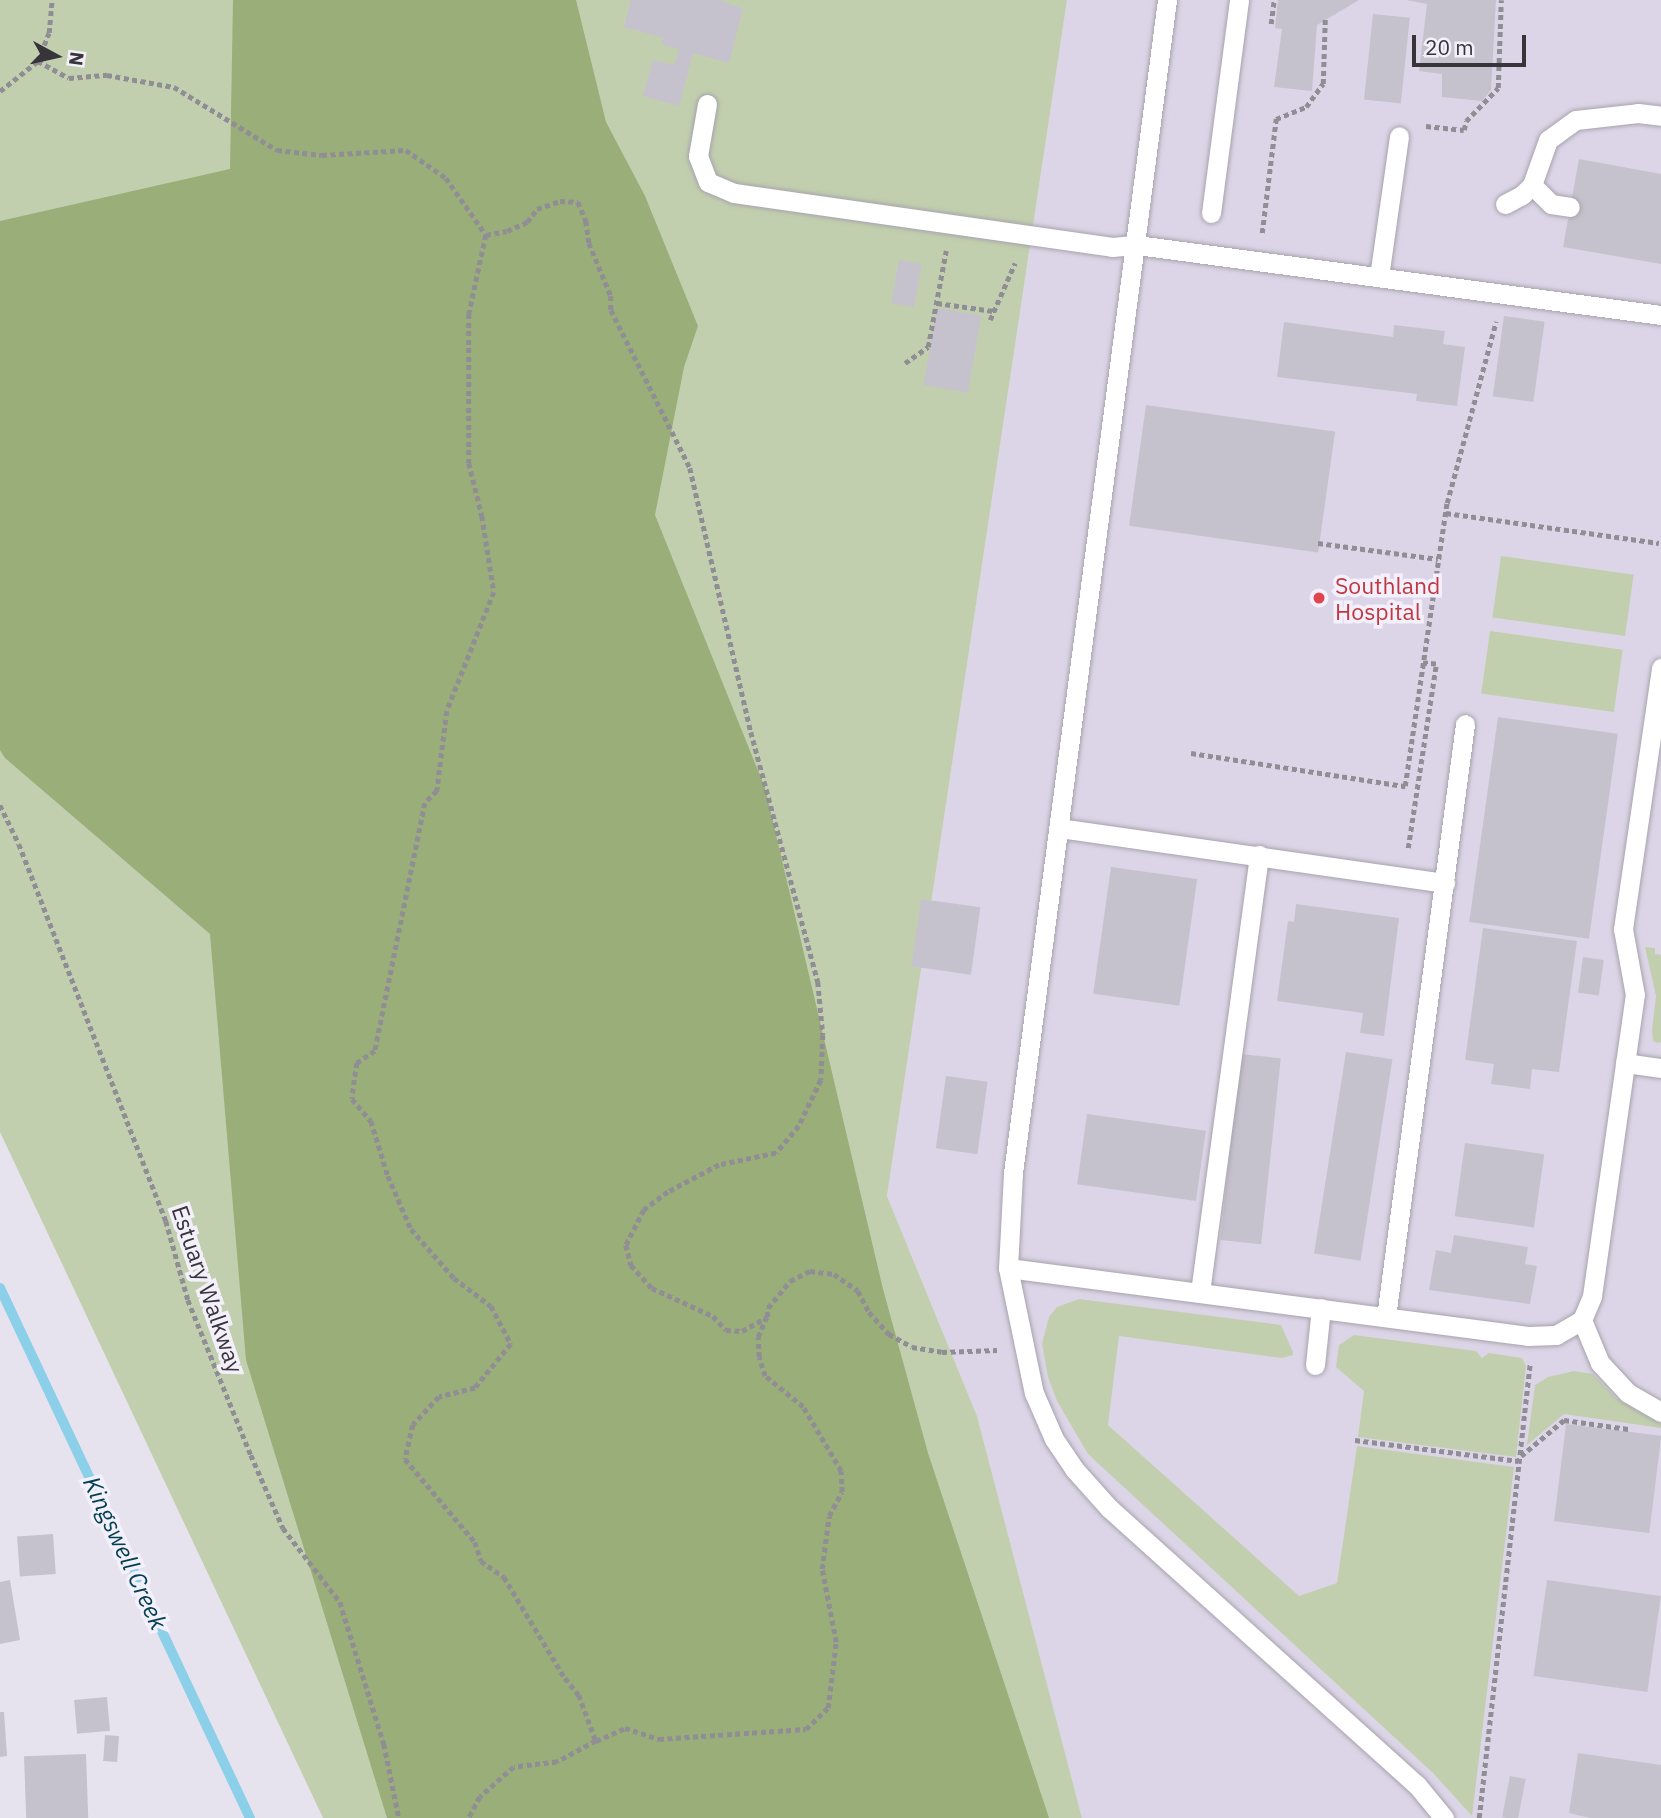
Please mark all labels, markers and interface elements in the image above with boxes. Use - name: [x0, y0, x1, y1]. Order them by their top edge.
- north arrow: [21, 21, 91, 91]
- scale bar: [1416, 21, 1530, 65]
- text: 20 m: [1425, 33, 1474, 61]
- text: N: [64, 50, 90, 67]
- place label: Southland Hospital: [1335, 571, 1440, 625]
- marker: Southland Hospital: [1309, 588, 1329, 608]
- street label: Estuary Walkway: [166, 1202, 250, 1376]
- water label: Kingswell Creek: [77, 1472, 173, 1634]

